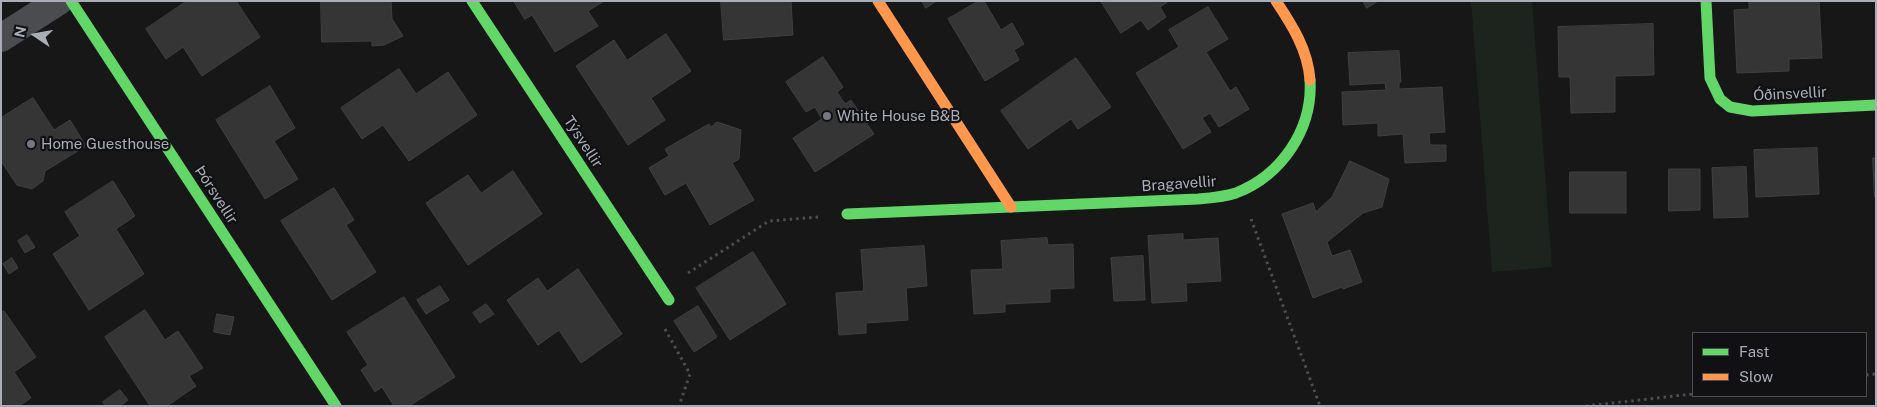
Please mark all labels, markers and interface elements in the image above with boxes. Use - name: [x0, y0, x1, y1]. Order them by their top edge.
- north arrow: [10, 10, 60, 60]
- text: N: [11, 25, 29, 39]
- street label: Óðinsvellir: [1753, 83, 1827, 105]
- place label: White House B&B: [837, 107, 960, 125]
- marker: White House B&B: [821, 110, 833, 122]
- street label: Týsvellir: [560, 113, 606, 171]
- place label: Home Guesthouse: [41, 135, 169, 153]
- marker: Home Guesthouse: [25, 138, 37, 150]
- street label: Þórsvellir: [191, 162, 241, 228]
- street label: Bragavellir: [1141, 172, 1217, 196]
- legend: [1692, 332, 1867, 397]
- text: Fast: [1739, 343, 1769, 360]
- text: Slow: [1739, 368, 1773, 385]

